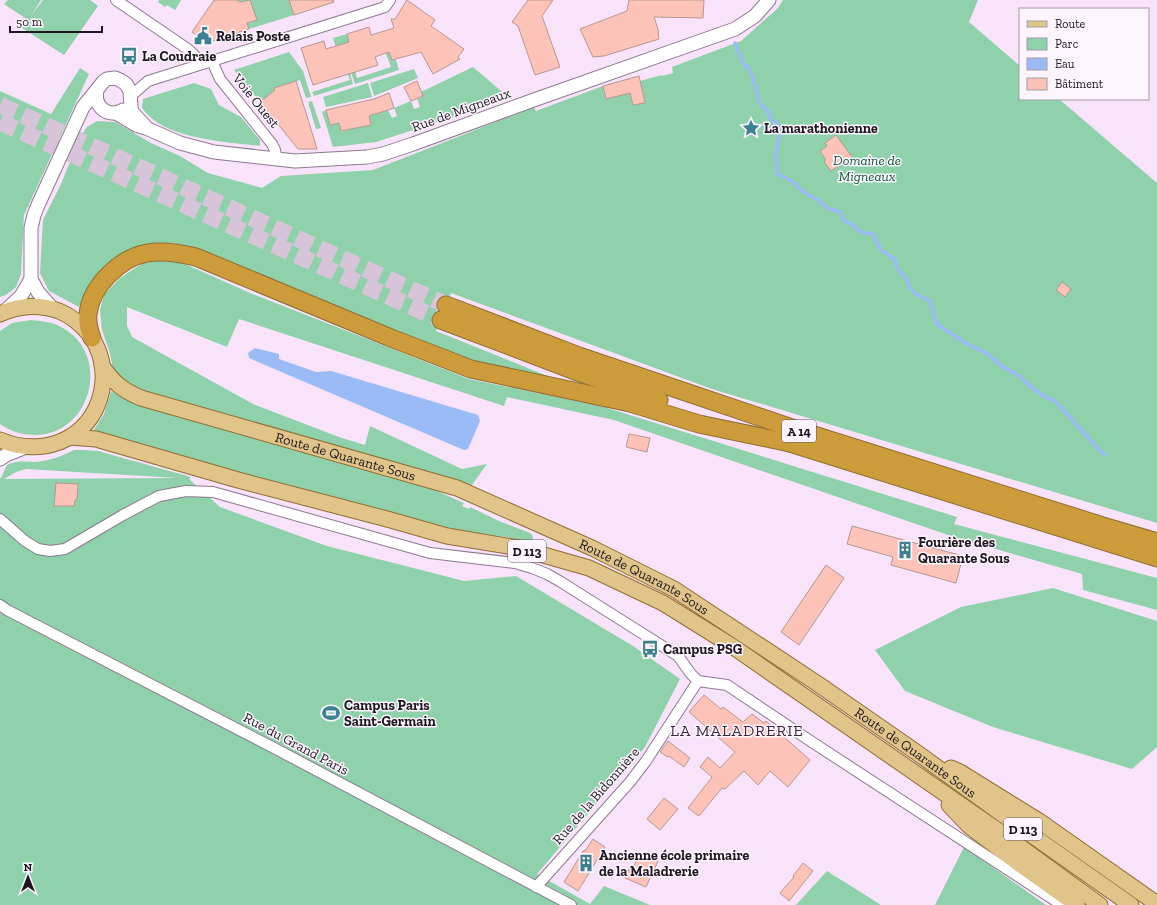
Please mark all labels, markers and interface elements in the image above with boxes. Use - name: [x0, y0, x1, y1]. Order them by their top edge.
- scale bar: [10, 8, 102, 34]
- legend: [1019, 8, 1149, 100]
- text: 50 m: [16, 15, 43, 29]
- text: Route: [1055, 17, 1086, 31]
- public building icon: Relais Poste: [193, 26, 213, 46]
- place label: Relais Poste: [216, 28, 290, 45]
- text: Parc: [1055, 37, 1079, 51]
- bus stop icon: La Coudraie: [119, 46, 139, 66]
- place label: La Coudraie: [142, 48, 216, 65]
- text: Eau: [1055, 57, 1075, 71]
- street label: Voie Ouest: [228, 70, 284, 132]
- text: Bâtiment: [1055, 77, 1104, 91]
- street label: Rue de Migneaux: [409, 84, 513, 136]
- place icon: La marathonienne: [741, 118, 761, 138]
- place label: La marathonienne: [764, 120, 878, 137]
- park label: Domaine de Migneaux: [833, 152, 901, 185]
- road number: A 14: [782, 420, 816, 442]
- street label: Route de Quarante Sous: [273, 428, 418, 484]
- place label: Fourière des Quarante Sous: [918, 534, 1010, 567]
- street label: Route de Quarante Sous: [576, 535, 712, 618]
- road number: D 113: [508, 540, 546, 562]
- building icon: Fourière des Quarante Sous: [895, 540, 915, 560]
- bus stop icon: Campus PSG: [640, 639, 660, 659]
- place label: Campus PSG: [663, 641, 743, 658]
- place label: Campus Paris Saint-Germain: [344, 697, 436, 730]
- sports icon: Campus Paris Saint-Germain: [321, 703, 341, 723]
- street label: Route de Quarante Sous: [851, 704, 980, 801]
- street label: Rue du Grand Paris: [240, 709, 352, 779]
- district label: LA MALADRERIE: [670, 721, 804, 740]
- street label: Rue de la Bidonnière: [549, 743, 643, 848]
- road number: D 113: [1004, 818, 1042, 840]
- place label: Ancienne école primaire de la Maladrerie: [599, 847, 750, 880]
- building icon: Ancienne école primaire de la Maladrerie: [576, 853, 596, 873]
- north arrow: [8, 857, 48, 897]
- text: N: [24, 861, 33, 874]

